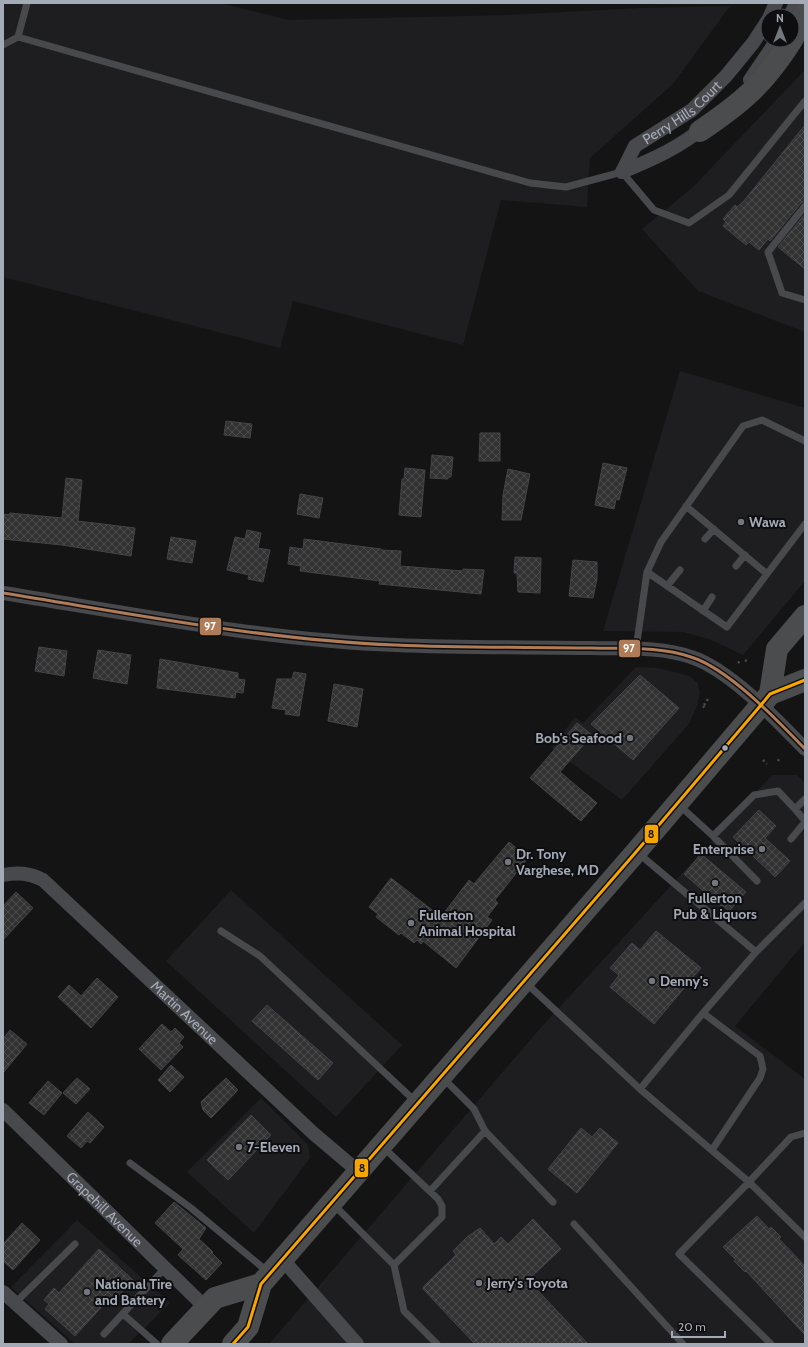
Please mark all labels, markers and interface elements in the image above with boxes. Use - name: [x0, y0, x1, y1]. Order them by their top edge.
- north arrow: [760, 8, 800, 48]
- text: N: [776, 11, 784, 25]
- street label: Perry Hills Court: [639, 77, 725, 148]
- place label: Wawa: [749, 513, 786, 531]
- marker: Wawa: [736, 517, 746, 527]
- line badge: 97: [199, 617, 222, 636]
- text: 97: [204, 619, 216, 633]
- line badge: 97: [618, 639, 641, 658]
- text: 97: [623, 641, 635, 655]
- place label: Bob's Seafood: [535, 729, 622, 747]
- marker: Bob's Seafood: [625, 733, 635, 743]
- unlabelled marker: [720, 743, 730, 753]
- line badge: 8: [644, 824, 659, 844]
- text: 8: [648, 827, 655, 841]
- place label: Enterprise: [693, 840, 754, 858]
- marker: Enterprise: [757, 844, 767, 854]
- place label: Dr. Tony Varghese, MD: [516, 845, 599, 879]
- marker: Dr. Tony Varghese, MD: [503, 857, 513, 867]
- marker: Fullerton Pub & Liquors: [710, 878, 720, 888]
- place label: Fullerton Pub & Liquors: [673, 889, 757, 923]
- place label: Fullerton Animal Hospital: [419, 906, 516, 940]
- marker: Fullerton Animal Hospital: [406, 918, 416, 928]
- place label: Denny's: [660, 972, 708, 990]
- marker: Denny's: [647, 976, 657, 986]
- street label: Martin Avenue: [147, 977, 222, 1048]
- place label: 7-Eleven: [247, 1138, 300, 1156]
- marker: 7-Eleven: [234, 1142, 244, 1152]
- line badge: 8: [354, 1158, 369, 1178]
- text: 8: [359, 1161, 366, 1175]
- street label: Grapehill Avenue: [63, 1168, 147, 1251]
- place label: Jerry's Toyota: [486, 1274, 568, 1292]
- place label: National Tire and Battery: [95, 1275, 172, 1309]
- marker: Jerry's Toyota: [474, 1278, 484, 1288]
- marker: National Tire and Battery: [82, 1287, 92, 1297]
- scale bar: [672, 1313, 725, 1339]
- text: 20 m: [678, 1319, 706, 1334]

